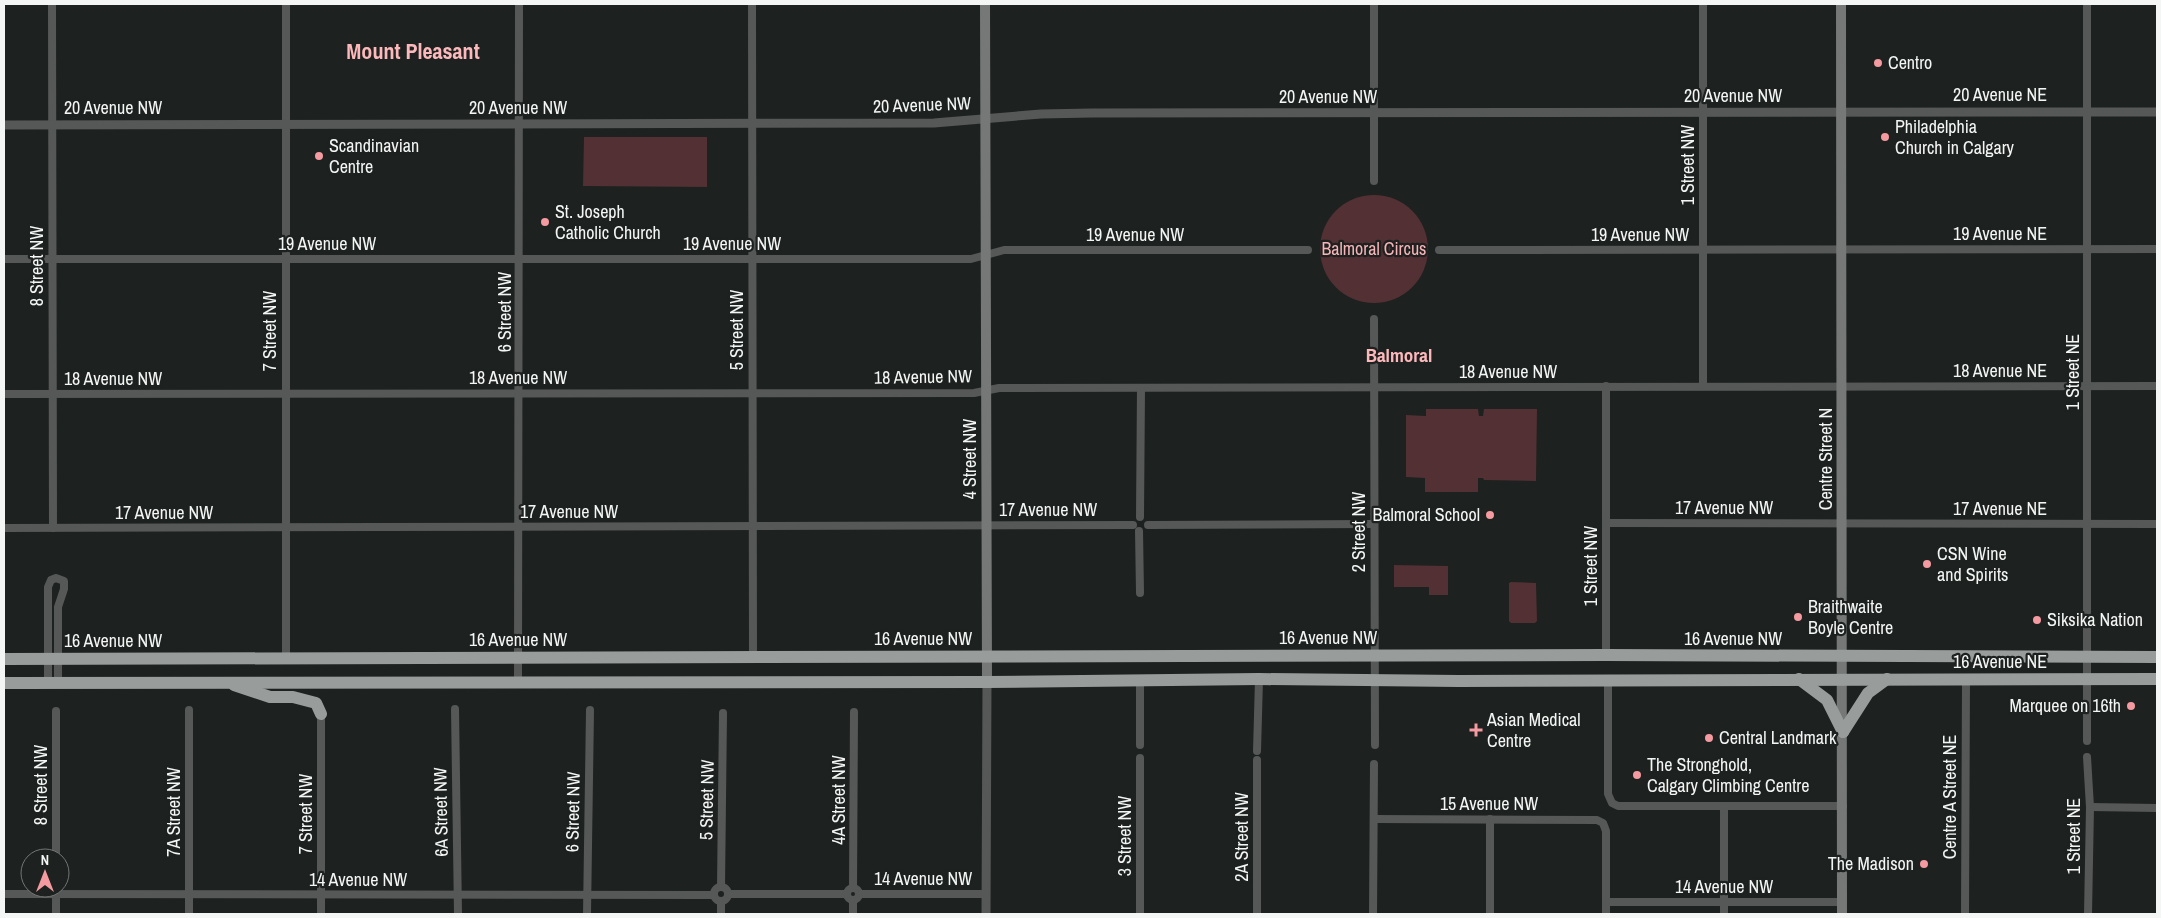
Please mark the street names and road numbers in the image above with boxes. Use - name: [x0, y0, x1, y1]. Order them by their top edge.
- street label: 20 Avenue NE: [1953, 82, 2047, 107]
- street label: 20 Avenue NW: [1684, 83, 1782, 108]
- street label: 20 Avenue NW: [1279, 84, 1377, 109]
- street label: 20 Avenue NW: [872, 90, 972, 119]
- street label: 20 Avenue NW: [64, 95, 162, 120]
- street label: 20 Avenue NW: [469, 95, 567, 120]
- street label: 1 Street NW: [1675, 125, 1700, 205]
- street label: 19 Avenue NE: [1953, 221, 2047, 246]
- street label: 19 Avenue NW: [1086, 222, 1184, 247]
- street label: 19 Avenue NW: [1591, 222, 1689, 247]
- street label: 8 Street NW: [24, 226, 49, 306]
- street label: 19 Avenue NW: [278, 231, 376, 256]
- street label: 19 Avenue NW: [683, 231, 781, 256]
- street label: 6 Street NW: [492, 272, 517, 352]
- street label: 5 Street NW: [724, 290, 749, 370]
- street label: 7 Street NW: [257, 291, 282, 371]
- street label: 1 Street NE: [2060, 334, 2085, 410]
- street label: 18 Avenue NE: [1953, 358, 2047, 383]
- street label: 18 Avenue NW: [1459, 359, 1557, 384]
- street label: 18 Avenue NW: [874, 363, 972, 390]
- street label: 18 Avenue NW: [469, 365, 567, 390]
- street label: 18 Avenue NW: [64, 366, 162, 391]
- street label: Centre Street N: [1813, 408, 1838, 510]
- street label: 4 Street NW: [957, 419, 982, 499]
- street label: 2 Street NW: [1346, 492, 1371, 572]
- street label: 17 Avenue NW: [1675, 495, 1773, 520]
- street label: 17 Avenue NE: [1953, 496, 2047, 521]
- street label: 17 Avenue NW: [999, 497, 1097, 522]
- street label: 17 Avenue NW: [520, 499, 618, 524]
- street label: 17 Avenue NW: [115, 500, 213, 525]
- street label: 1 Street NW: [1578, 526, 1603, 606]
- street label: 16 Avenue NW: [1279, 625, 1377, 650]
- street label: 16 Avenue NW: [874, 626, 972, 651]
- street label: 16 Avenue NW: [1684, 626, 1782, 651]
- street label: 16 Avenue NW: [469, 627, 567, 652]
- street label: 16 Avenue NW: [64, 628, 162, 653]
- street label: 16 Avenue NE: [1953, 649, 2047, 674]
- street label: Centre A Street NE: [1937, 735, 1962, 859]
- street label: 8 Street NW: [28, 745, 53, 825]
- street label: 4A Street NW: [826, 755, 851, 845]
- street label: 5 Street NW: [693, 760, 720, 840]
- street label: 7A Street NW: [161, 767, 186, 857]
- street label: 6A Street NW: [427, 767, 454, 857]
- street label: 6 Street NW: [559, 772, 586, 852]
- street label: 7 Street NW: [293, 774, 318, 854]
- street label: 15 Avenue NW: [1440, 791, 1538, 816]
- street label: 2A Street NW: [1229, 792, 1254, 882]
- street label: 3 Street NW: [1112, 796, 1137, 876]
- street label: 1 Street NE: [2061, 798, 2086, 874]
- street label: 14 Avenue NW: [874, 866, 972, 891]
- street label: 14 Avenue NW: [309, 867, 407, 892]
- street label: 14 Avenue NW: [1675, 874, 1773, 899]

